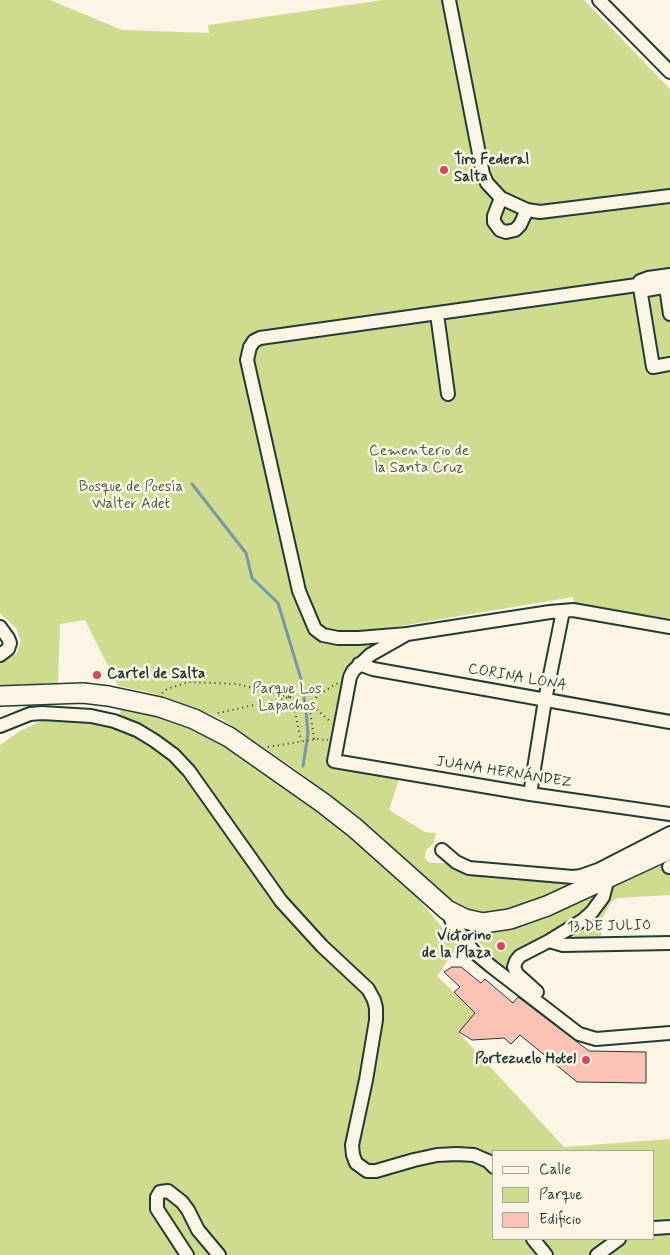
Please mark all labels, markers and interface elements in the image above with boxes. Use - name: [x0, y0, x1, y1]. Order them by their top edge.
- place label: Tiro Federal Salta: [454, 152, 529, 187]
- marker: Tiro Federal Salta: [438, 164, 450, 176]
- park label: Cementerio de la Santa Cruz: [369, 443, 469, 478]
- park label: Bosque de Poesía Walter Adet: [79, 479, 183, 514]
- street label: CORINA LONA: [466, 660, 568, 696]
- place label: Cartel de Salta: [107, 666, 205, 684]
- marker: Cartel de Salta: [91, 669, 103, 681]
- park label: Parque Los Lapachos: [252, 681, 322, 716]
- street label: JUANA HERNÁNDEZ: [435, 753, 573, 793]
- street label: 13 DE JULIO: [567, 917, 651, 937]
- place label: Victorino de la Plaza: [422, 928, 491, 963]
- marker: Victorino de la Plaza: [495, 940, 507, 952]
- place label: Portezuelo Hotel: [475, 1051, 576, 1069]
- marker: Portezuelo Hotel: [580, 1054, 592, 1066]
- legend: [492, 1150, 655, 1240]
- text: Calle: [539, 1160, 571, 1180]
- text: Parque: [539, 1185, 582, 1205]
- text: Edificio: [539, 1210, 581, 1230]

